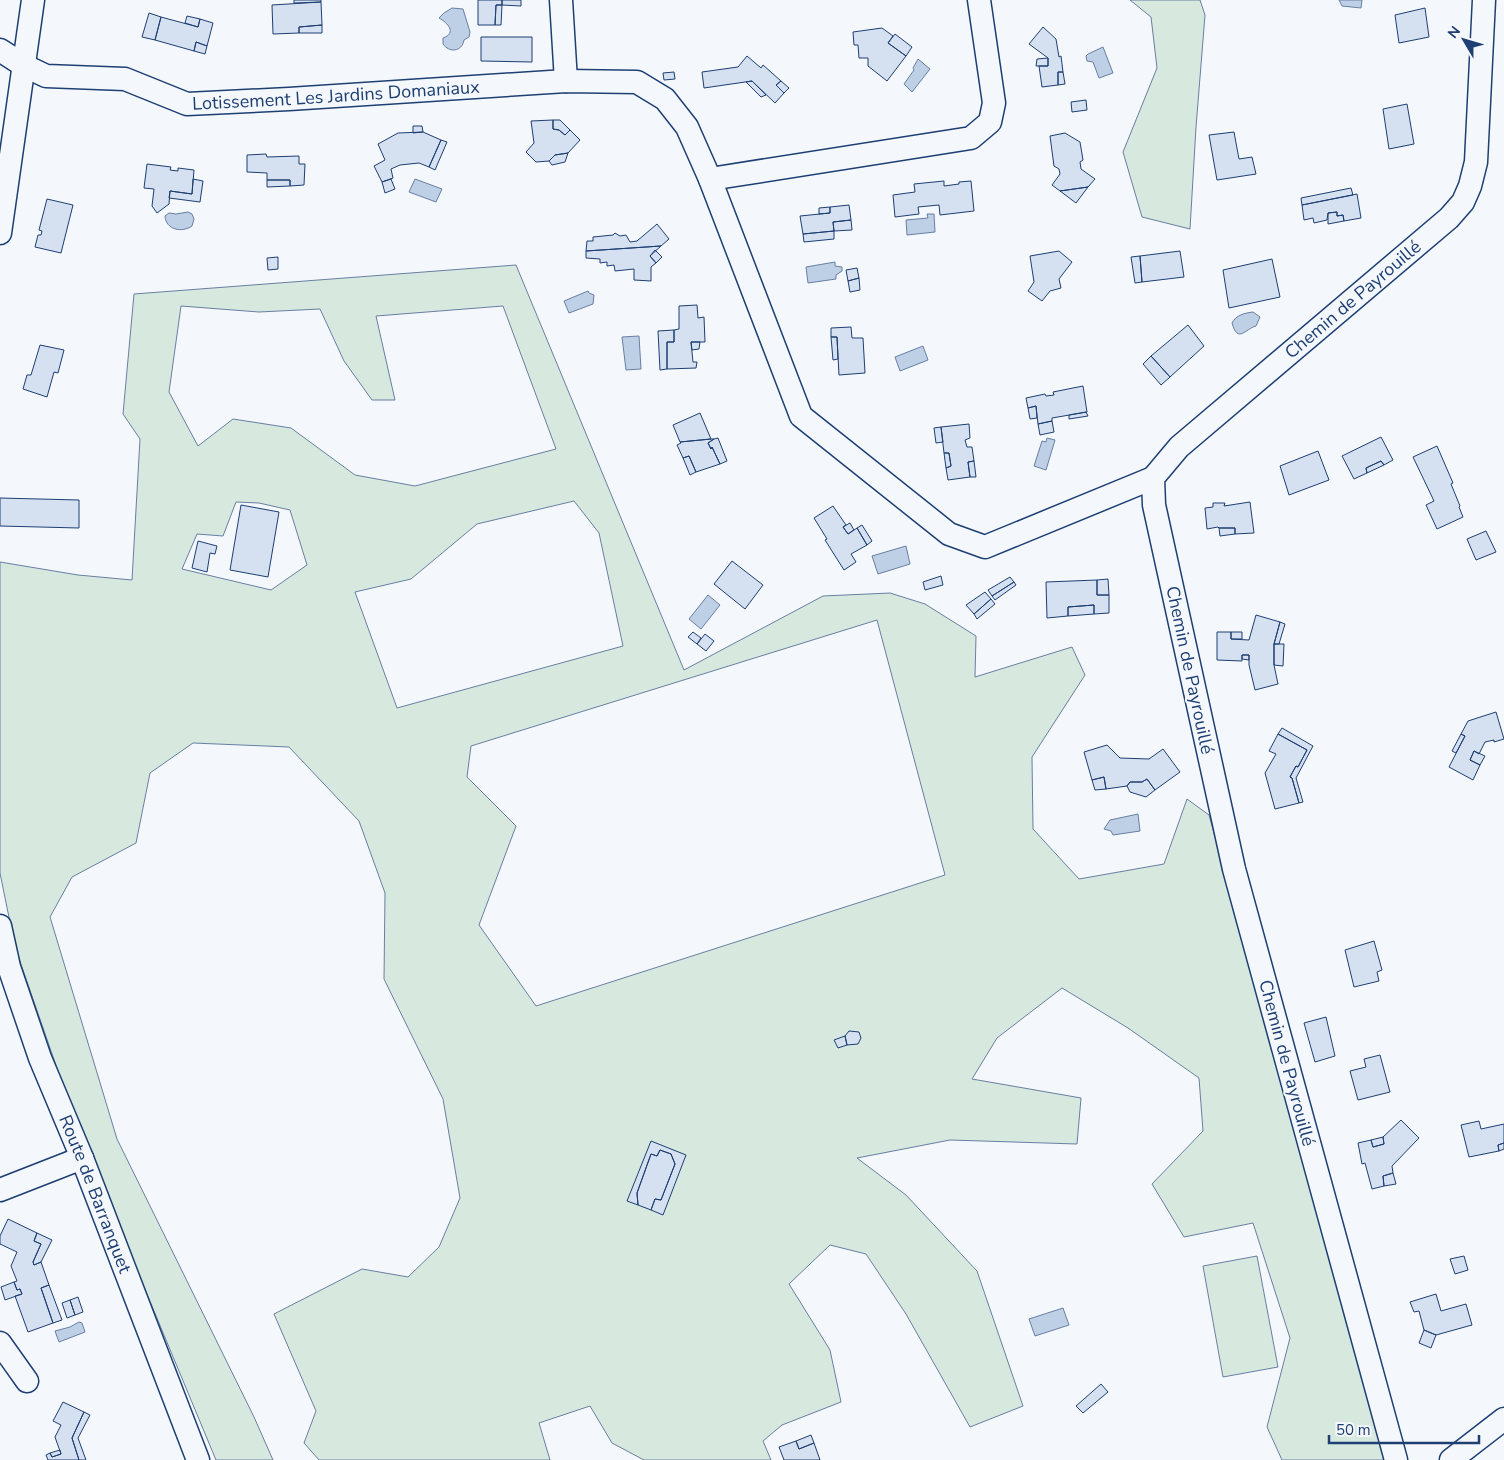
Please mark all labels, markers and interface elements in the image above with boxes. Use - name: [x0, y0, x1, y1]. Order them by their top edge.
- north arrow: [1439, 15, 1489, 65]
- text: N: [1443, 22, 1465, 42]
- street label: Lotissement Les Jardins Domaniaux: [192, 75, 481, 116]
- street label: Chemin de Payrouillé: [1280, 235, 1426, 364]
- street label: Chemin de Payrouillé: [1160, 584, 1220, 756]
- street label: Chemin de Payrouillé: [1253, 977, 1321, 1149]
- street label: Route de Barranquet: [53, 1111, 137, 1277]
- scale bar: [1329, 1412, 1479, 1444]
- text: 50 m: [1336, 1420, 1371, 1440]

